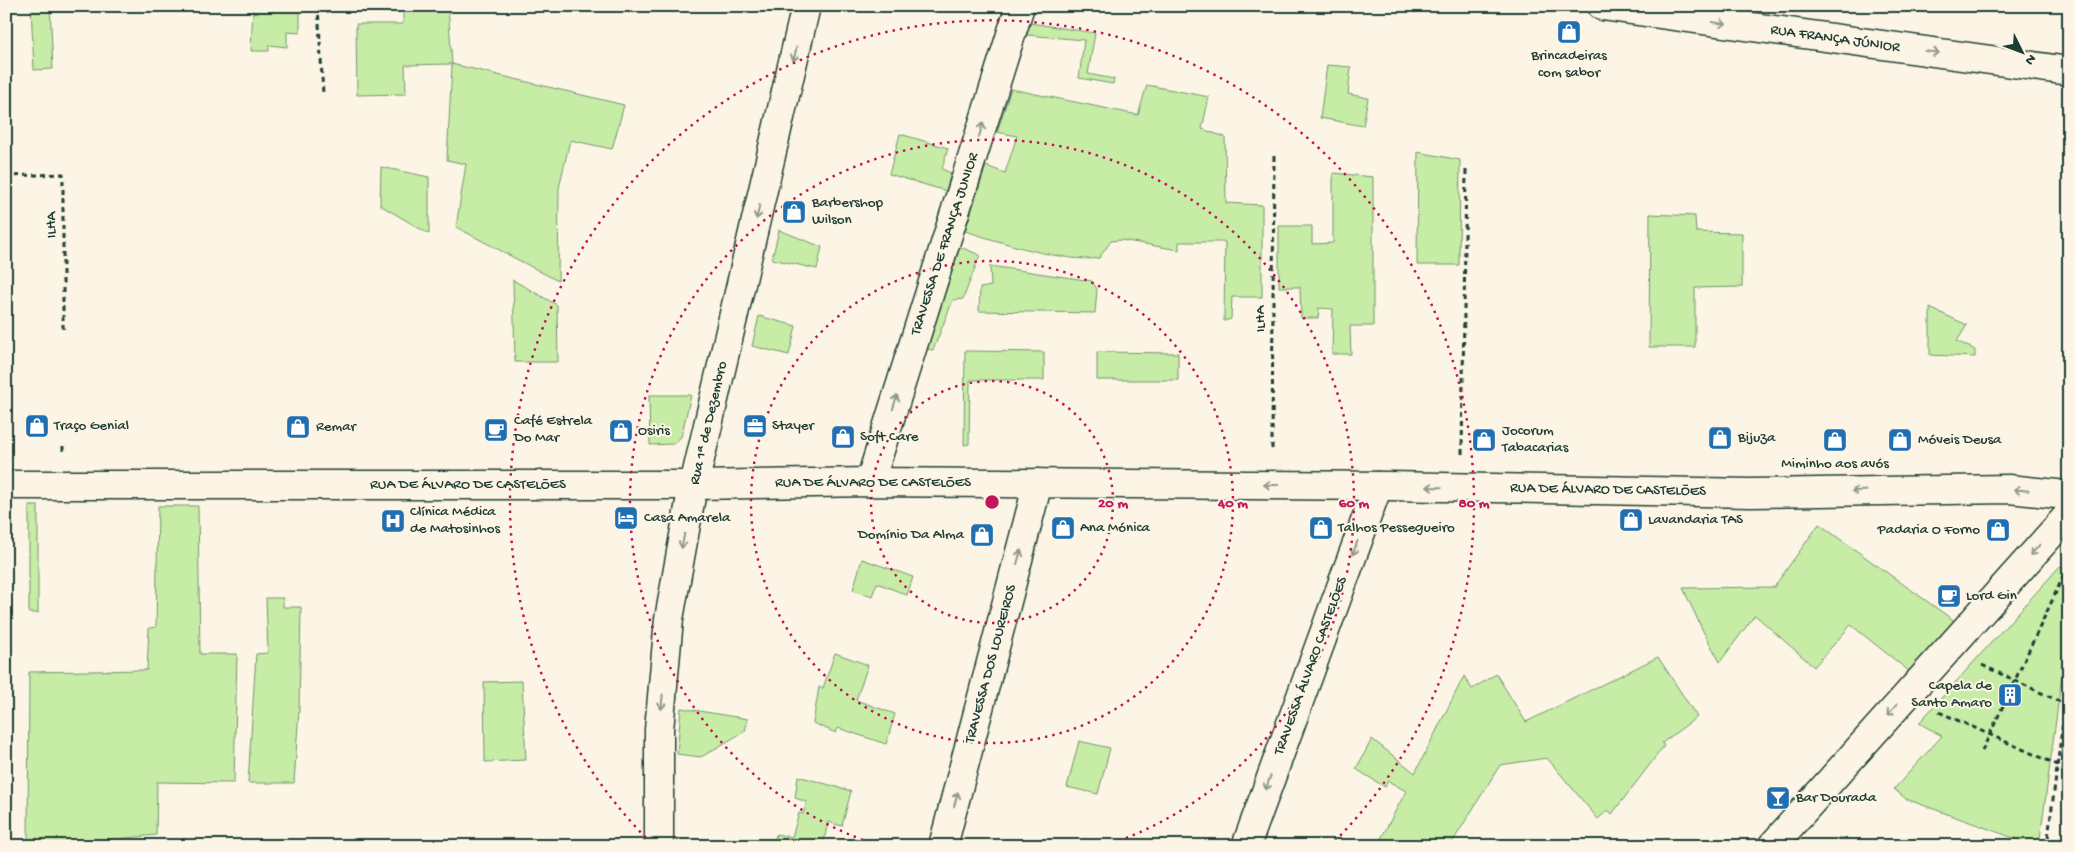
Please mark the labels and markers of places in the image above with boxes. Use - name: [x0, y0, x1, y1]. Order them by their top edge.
- shop icon: Brincadeiras com sabor: [1556, 19, 1582, 45]
- place label: Brincadeiras com sabor: [1530, 47, 1607, 82]
- place label: Barbershop Wilson: [811, 194, 884, 229]
- shop icon: Barbershop Wilson: [781, 199, 807, 225]
- place label: Café Estrela Do Mar: [513, 412, 593, 447]
- shop icon: Traço Genial: [24, 413, 50, 439]
- office icon: Stayer: [742, 413, 768, 439]
- shop icon: Remar: [285, 414, 311, 440]
- place label: Traço Genial: [53, 417, 129, 435]
- cafe icon: Café Estrela Do Mar: [483, 417, 509, 443]
- place label: Stayer: [772, 417, 816, 435]
- place label: Remar: [316, 418, 358, 436]
- shop icon: Osiris: [608, 418, 634, 444]
- place label: Osiris: [638, 422, 670, 440]
- place label: Jocorum Tabacarias: [1501, 422, 1569, 457]
- shop icon: Soft Care: [830, 424, 856, 450]
- shop icon: Bijuza: [1707, 425, 1733, 451]
- shop icon: Jocorum Tabacarias: [1471, 427, 1497, 453]
- shop icon: Miminho aos avós: [1822, 427, 1848, 453]
- shop icon: Móveis Deusa: [1887, 427, 1913, 453]
- place label: Soft Care: [860, 428, 919, 446]
- place label: Bijuza: [1737, 429, 1776, 447]
- place label: Móveis Deusa: [1918, 431, 2002, 449]
- place label: Miminho aos avós: [1781, 455, 1889, 473]
- centre of rings: [983, 493, 1001, 511]
- place label: Clínica Médica de Matosinhos: [410, 503, 500, 538]
- hotel icon: Casa Amarela: [613, 505, 639, 531]
- shop icon: Lavandaria TAS: [1618, 507, 1644, 533]
- hospital icon: Clínica Médica de Matosinhos: [380, 508, 406, 534]
- place label: Casa Amarela: [644, 509, 731, 527]
- place label: Lavandaria TAS: [1648, 511, 1743, 529]
- shop icon: Ana Mónica: [1050, 515, 1076, 541]
- shop icon: Talhos Pessegueiro: [1308, 515, 1334, 541]
- shop icon: Padaria O Forno: [1985, 517, 2011, 543]
- place label: Ana Mónica: [1080, 519, 1151, 537]
- place label: Talhos Pessegueiro: [1337, 519, 1455, 537]
- place label: Padaria O Forno: [1877, 521, 1980, 539]
- shop icon: Domínio Da Alma: [969, 522, 995, 548]
- place label: Domínio Da Alma: [857, 526, 965, 544]
- cafe icon: Lord Gin: [1936, 583, 1962, 609]
- place label: Lord Gin: [1966, 587, 2017, 605]
- place label: Capela de Santo Amaro: [1911, 677, 1992, 712]
- building icon: Capela de Santo Amaro: [1997, 682, 2023, 708]
- bar icon: Bar Dourada: [1765, 785, 1791, 811]
- place label: Bar Dourada: [1795, 789, 1877, 807]

